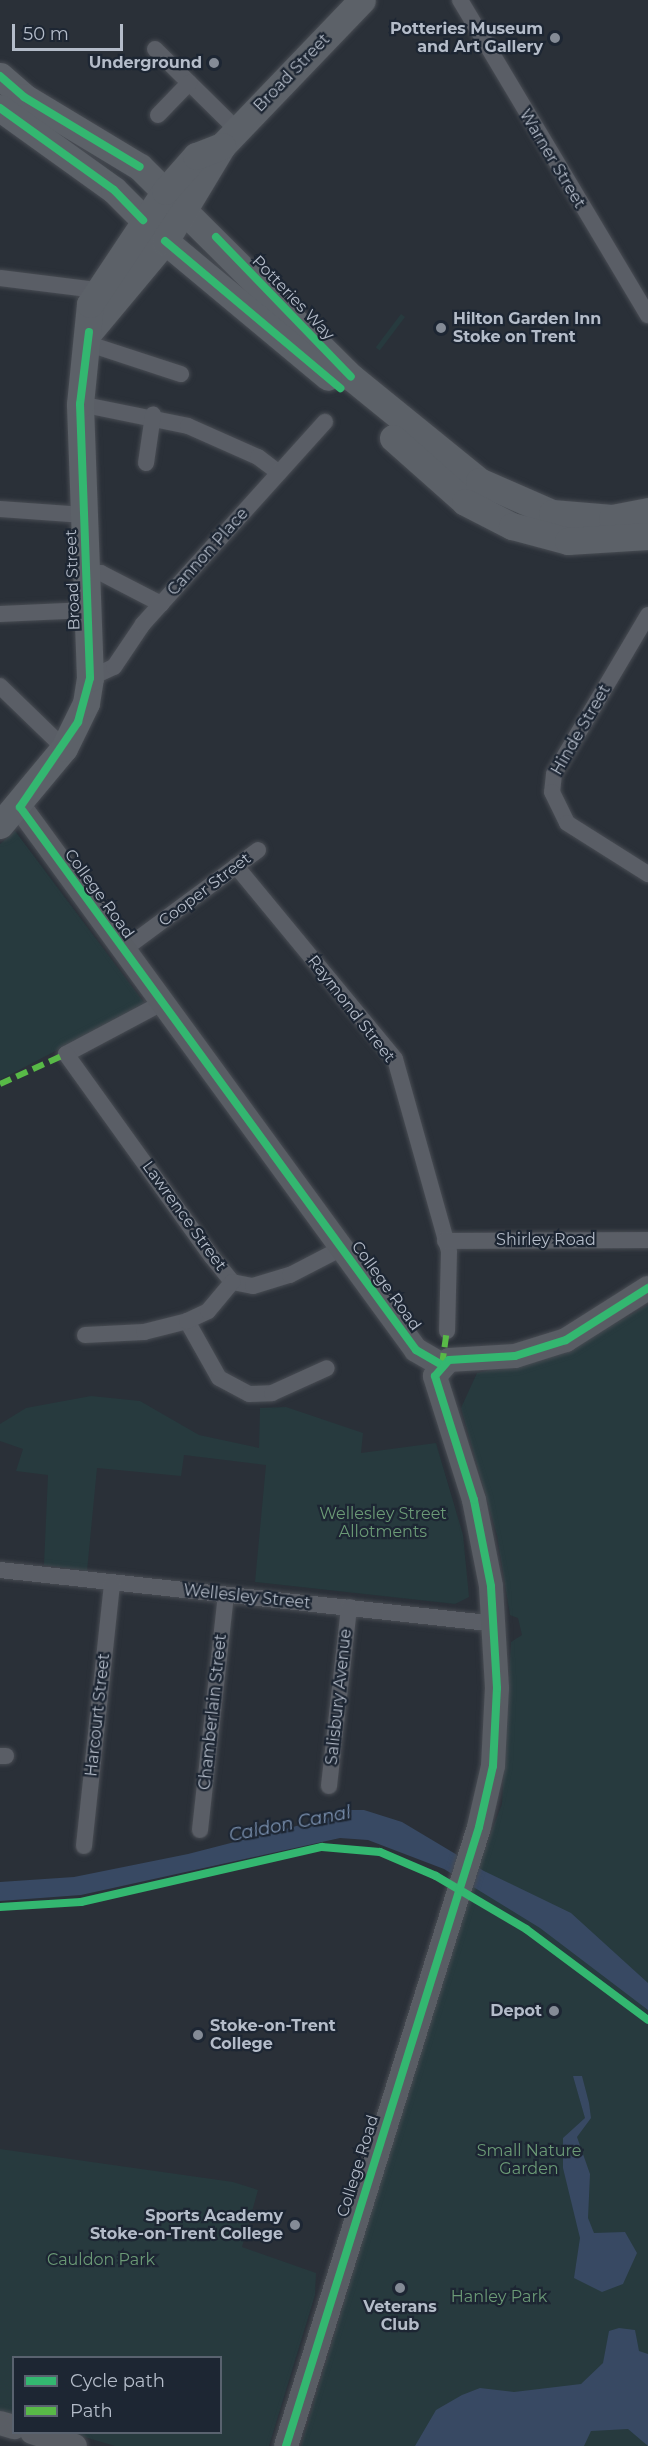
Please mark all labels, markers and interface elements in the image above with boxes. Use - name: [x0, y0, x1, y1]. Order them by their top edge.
- scale bar: [15, 12, 126, 50]
- place label: Potteries Museum and Art Gallery: [390, 19, 543, 57]
- text: 50 m: [23, 23, 69, 45]
- street label: Broad Street: [250, 30, 334, 116]
- marker: Potteries Museum and Art Gallery: [548, 31, 562, 45]
- place label: Underground: [89, 53, 202, 73]
- marker: Underground: [207, 56, 221, 70]
- street label: Warner Street: [515, 106, 589, 212]
- street label: Potteries Way: [248, 252, 338, 344]
- place label: Hilton Garden Inn Stoke on Trent: [453, 309, 601, 347]
- marker: Hilton Garden Inn Stoke on Trent: [434, 321, 448, 335]
- street label: Cannon Place: [164, 504, 252, 600]
- street label: Broad Street: [62, 529, 84, 631]
- street label: Hinde Street: [547, 681, 615, 779]
- street label: College Road: [60, 846, 138, 942]
- street label: Cooper Street: [155, 849, 255, 931]
- street label: Raymond Street: [303, 952, 399, 1066]
- street label: Lawrence Street: [138, 1158, 230, 1274]
- street label: Shirley Road: [496, 1230, 596, 1250]
- street label: College Road: [347, 1238, 425, 1334]
- park label: Wellesley Street Allotments: [319, 1504, 447, 1542]
- street label: Wellesley Street: [182, 1581, 312, 1613]
- street label: Salisbury Avenue: [322, 1628, 356, 1766]
- street label: Chamberlain Street: [195, 1633, 231, 1791]
- street label: Harcourt Street: [82, 1652, 114, 1778]
- water label: Caldon Canal: [227, 1802, 353, 1846]
- place label: Depot: [490, 2001, 542, 2021]
- marker: Depot: [547, 2004, 561, 2018]
- place label: Stoke-on-Trent College: [210, 2016, 336, 2054]
- marker: Stoke-on-Trent College: [191, 2028, 205, 2042]
- street label: College Road: [333, 2113, 383, 2219]
- park label: Small Nature Garden: [477, 2141, 581, 2179]
- place label: Sports Academy Stoke-on-Trent College: [90, 2206, 283, 2244]
- marker: Sports Academy Stoke-on-Trent College: [288, 2218, 302, 2232]
- park label: Cauldon Park: [47, 2250, 155, 2270]
- marker: Veterans Club: [393, 2281, 407, 2295]
- park label: Hanley Park: [451, 2287, 547, 2307]
- place label: Veterans Club: [363, 2297, 437, 2335]
- legend: [12, 2356, 222, 2434]
- text: Cycle path: [70, 2370, 165, 2392]
- text: Path: [70, 2400, 113, 2422]

